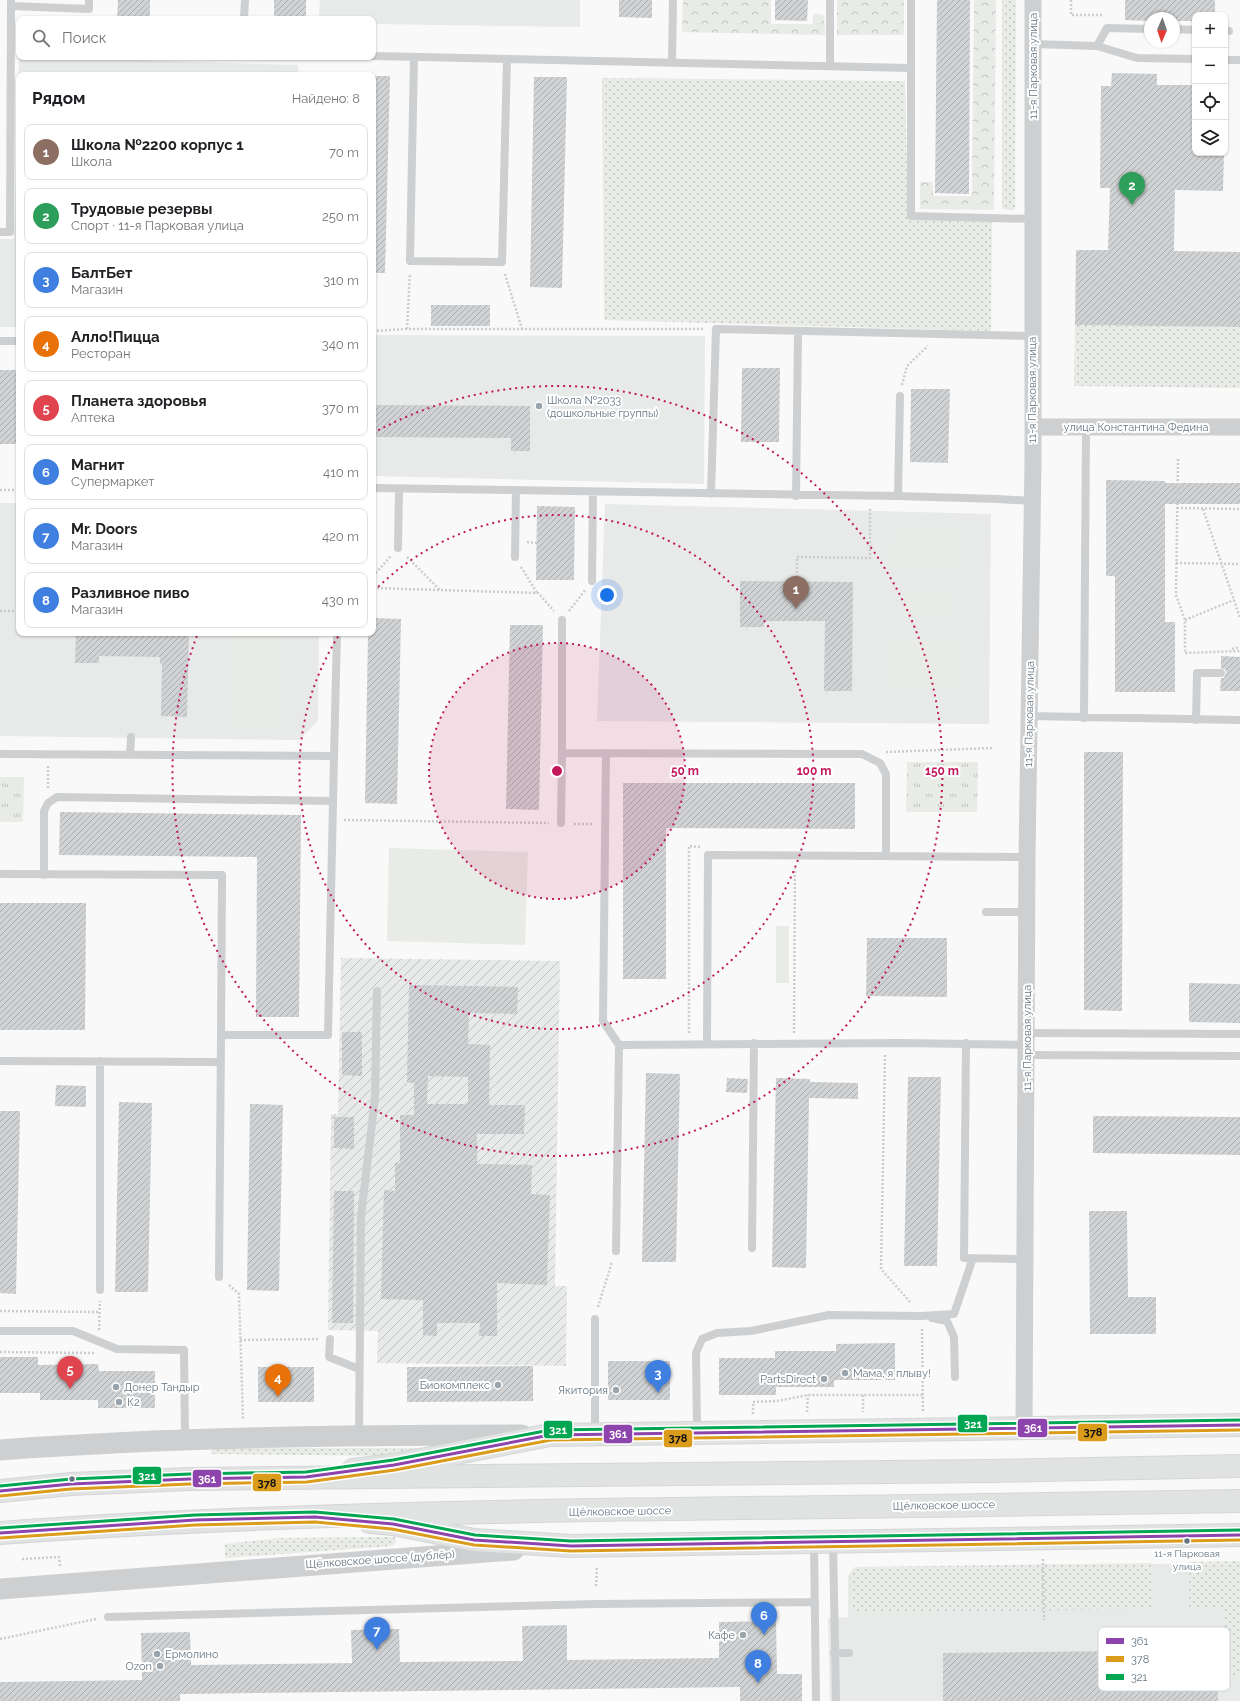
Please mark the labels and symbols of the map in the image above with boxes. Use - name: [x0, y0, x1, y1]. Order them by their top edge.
- north arrow: [1144, 12, 1180, 48]
- street label: 11-я Парковая улица: [1027, 13, 1040, 119]
- pin: 2: [1119, 172, 1145, 205]
- street label: 11-я Парковая улица: [1026, 337, 1039, 443]
- place label: Школа №2033 (дошкольные группы): [547, 394, 658, 420]
- marker: Школа №2033 (дошкольные группы): [534, 401, 544, 411]
- street label: улица Константина Федина: [1064, 421, 1208, 434]
- pin: 1: [783, 576, 809, 609]
- your location: [597, 585, 617, 605]
- street label: 11-я Парковая улица: [1022, 661, 1037, 767]
- centre of rings: [550, 764, 564, 778]
- text: 50 m: [671, 764, 699, 778]
- text: 100 m: [797, 764, 831, 778]
- text: 150 m: [925, 764, 959, 778]
- street label: 11-я Парковая улица: [1021, 985, 1034, 1091]
- pin: 5: [57, 1356, 83, 1389]
- pin: 3: [645, 1360, 671, 1393]
- pin: 4: [265, 1364, 291, 1397]
- place label: Мама, я плыву!: [853, 1367, 931, 1380]
- marker: Мама, я плыву!: [840, 1368, 850, 1378]
- place label: PartsDirect: [760, 1373, 816, 1386]
- marker: PartsDirect: [819, 1374, 829, 1384]
- place label: Биокомплекс: [420, 1379, 490, 1392]
- marker: Биокомплекс: [493, 1380, 503, 1390]
- place label: Донер Тандыр: [124, 1381, 200, 1394]
- marker: Донер Тандыр: [111, 1382, 121, 1392]
- place label: Якитория: [558, 1384, 608, 1397]
- marker: Якитория: [611, 1385, 621, 1395]
- place label: К2: [127, 1396, 140, 1409]
- marker: К2: [114, 1397, 124, 1407]
- line badge: 321: [957, 1414, 988, 1433]
- text: 321: [964, 1418, 982, 1431]
- line badge: 361: [1017, 1418, 1048, 1438]
- line badge: 321: [543, 1420, 573, 1439]
- text: 361: [1024, 1422, 1043, 1435]
- line badge: 378: [1077, 1423, 1108, 1442]
- text: 321: [549, 1424, 567, 1437]
- line badge: 361: [603, 1424, 633, 1444]
- text: 378: [1084, 1426, 1103, 1439]
- text: 361: [609, 1428, 628, 1441]
- line badge: 378: [663, 1429, 693, 1448]
- text: 378: [669, 1432, 688, 1445]
- line badge: 321: [132, 1466, 162, 1485]
- line badge: 361: [192, 1469, 222, 1488]
- text: 321: [138, 1470, 156, 1483]
- text: 361: [198, 1473, 217, 1486]
- line badge: 378: [252, 1473, 282, 1492]
- unlabelled marker: [67, 1474, 77, 1484]
- text: 378: [258, 1477, 277, 1490]
- street label: Щёлковское шоссе: [893, 1498, 996, 1513]
- street label: Щёлковское шоссе: [569, 1504, 672, 1519]
- marker: 11-я Парковая улица: [1182, 1536, 1192, 1546]
- street label: Щёлковское шоссе (дублёр): [305, 1548, 455, 1571]
- place label: 11-я Парковая улица: [1154, 1548, 1220, 1572]
- pin: 6: [751, 1602, 777, 1635]
- pin: 7: [364, 1617, 390, 1650]
- legend: [1098, 1627, 1230, 1691]
- place label: Кафе: [708, 1629, 736, 1642]
- marker: Кафе: [738, 1630, 748, 1640]
- text: 361: [1131, 1635, 1149, 1648]
- place label: Ермолино: [165, 1648, 219, 1661]
- marker: Ермолино: [152, 1649, 162, 1659]
- pin: 8: [745, 1650, 771, 1683]
- text: 378: [1131, 1653, 1149, 1666]
- place label: Ozon: [125, 1660, 152, 1673]
- marker: Ozon: [155, 1661, 165, 1671]
- text: 321: [1131, 1671, 1148, 1684]

